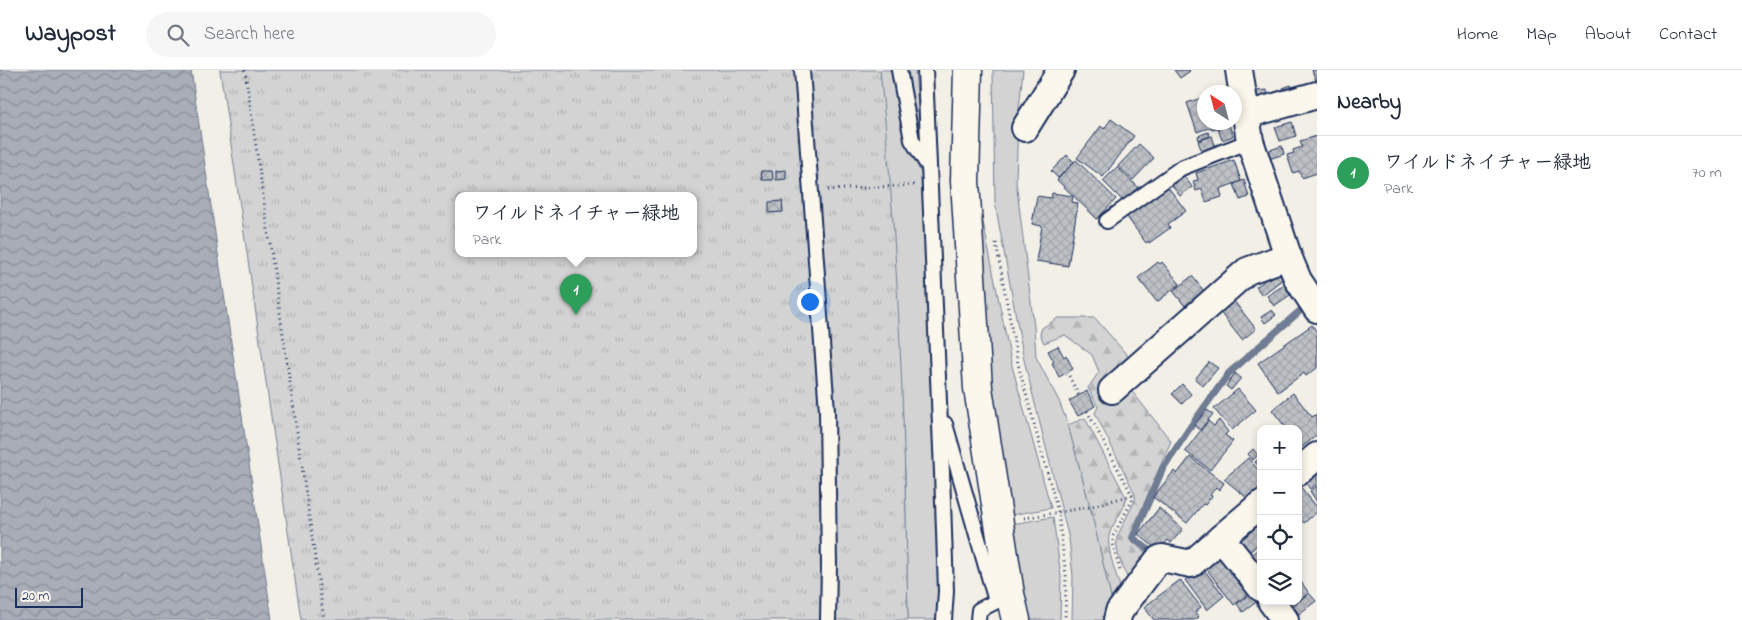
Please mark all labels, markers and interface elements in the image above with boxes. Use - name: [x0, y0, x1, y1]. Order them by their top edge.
- search box: [146, 12, 496, 57]
- text: Waypost: [25, 17, 116, 52]
- icon: search: [164, 21, 192, 49]
- text: Search here: [204, 21, 295, 48]
- text: Home: [1457, 22, 1498, 48]
- text: Map: [1526, 22, 1557, 48]
- text: About: [1585, 22, 1631, 48]
- text: Contact: [1659, 22, 1717, 48]
- north arrow: [1197, 85, 1242, 130]
- text: Nearby: [1337, 88, 1401, 118]
- text: ワイルドネイチャー緑地: [1384, 150, 1591, 177]
- text: 1: [1350, 161, 1356, 185]
- text: 70 m: [1692, 161, 1722, 185]
- text: Park: [1384, 177, 1413, 201]
- popup: [455, 192, 697, 257]
- text: ワイルドネイチャー緑地: [472, 201, 680, 228]
- text: Park: [472, 228, 501, 252]
- pin: 1: [560, 274, 592, 315]
- your location: [797, 289, 823, 315]
- map controls: [1257, 425, 1302, 605]
- button: +: [1257, 425, 1302, 470]
- button: −: [1257, 470, 1302, 515]
- button: locate: [1257, 515, 1302, 560]
- button: layers: [1257, 560, 1302, 605]
- scale bar: [15, 585, 82, 608]
- text: 20 m: [22, 586, 49, 607]

